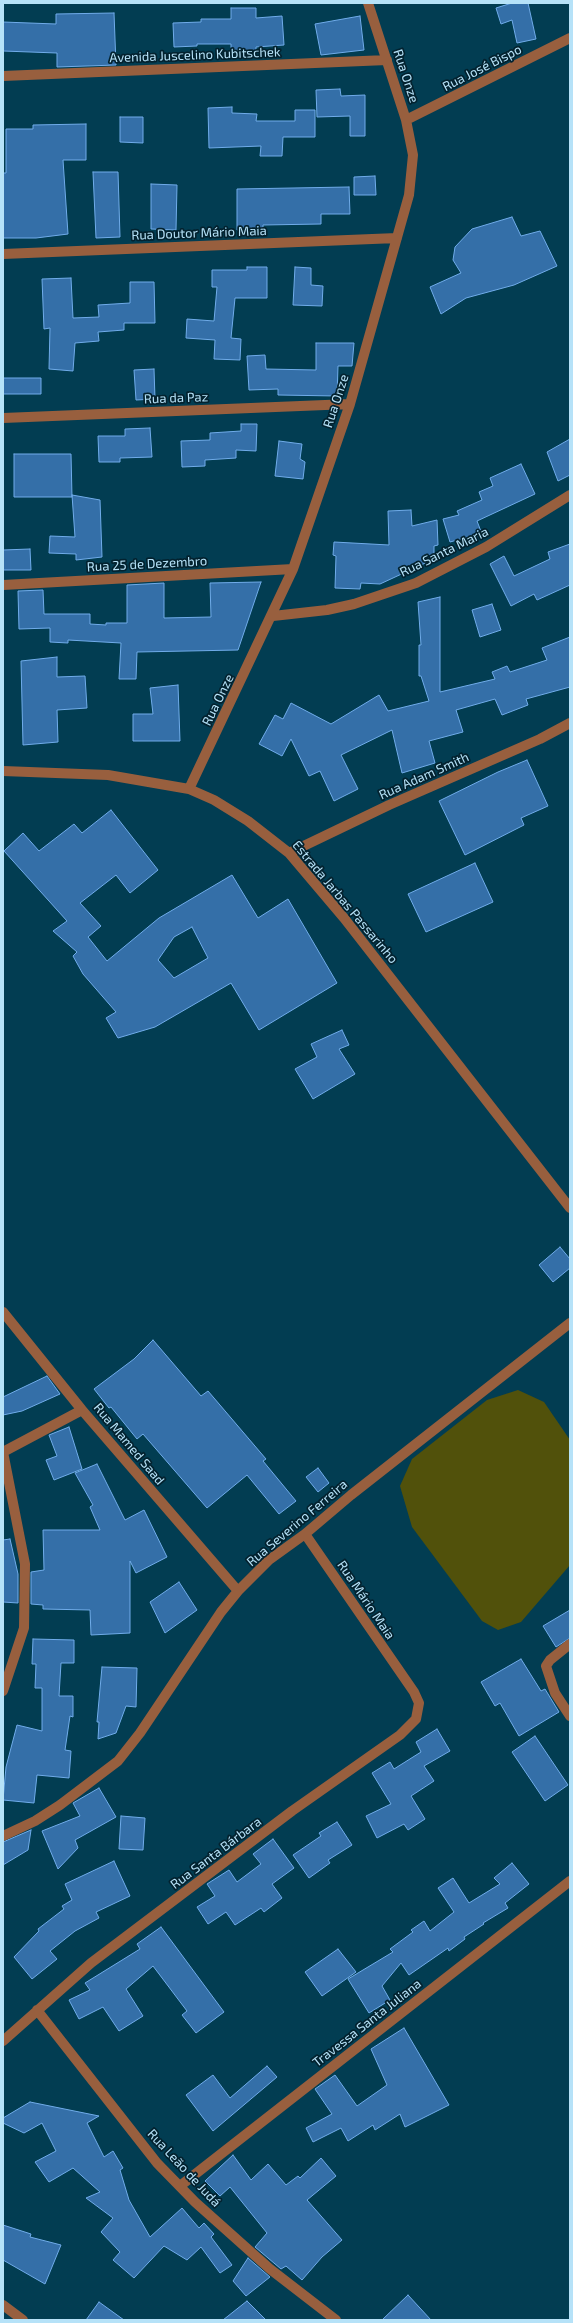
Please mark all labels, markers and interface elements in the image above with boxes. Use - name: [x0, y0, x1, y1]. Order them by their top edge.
- street label: Rua José Bispo: [440, 41, 524, 95]
- street label: Avenida Juscelino Kubitschek: [109, 44, 281, 66]
- street label: Rua Onze: [390, 47, 422, 105]
- street label: Rua Doutor Mário Maia: [131, 223, 267, 243]
- street label: Rua Onze: [320, 372, 352, 430]
- street label: Rua da Paz: [144, 389, 208, 407]
- street label: Rua Santa Maria: [397, 524, 491, 580]
- street label: Rua 25 de Dezembro: [86, 553, 208, 575]
- street label: Rua Onze: [199, 672, 237, 728]
- street label: Rua Adam Smith: [377, 749, 471, 803]
- street label: Estrada Jarbas Passarinho: [289, 837, 401, 967]
- street label: Rua Mamed Saad: [90, 1400, 168, 1488]
- street label: Rua Severino Ferreira: [244, 1476, 350, 1570]
- street label: Rua Mário Maia: [334, 1558, 398, 1642]
- street label: Rua Santa Bárbara: [167, 1814, 265, 1892]
- street label: Travessa Santa Juliana: [310, 1976, 424, 2070]
- street label: Rua Leão de Judá: [144, 2126, 224, 2210]

